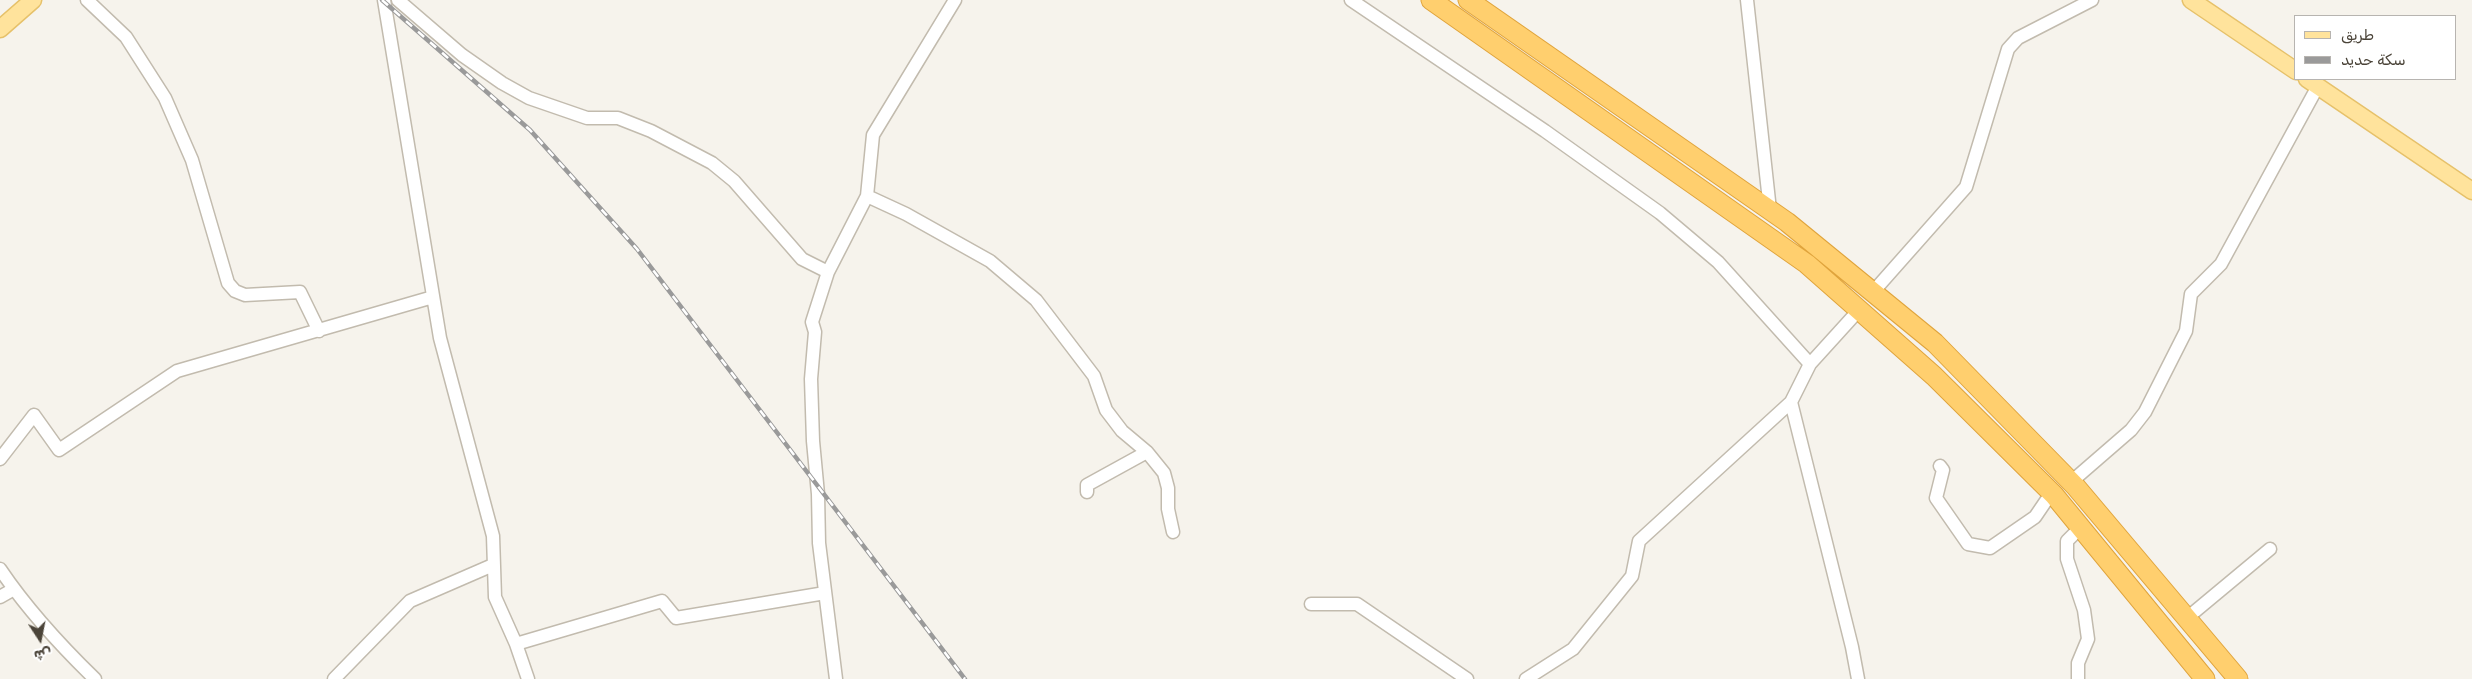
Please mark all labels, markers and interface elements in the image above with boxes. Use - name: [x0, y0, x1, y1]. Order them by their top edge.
- legend: [2294, 15, 2457, 80]
- text: طريق: [2341, 26, 2374, 44]
- text: سكة حديد: [2341, 51, 2406, 69]
- north arrow: [15, 614, 65, 664]
- text: ش: [33, 644, 53, 664]

